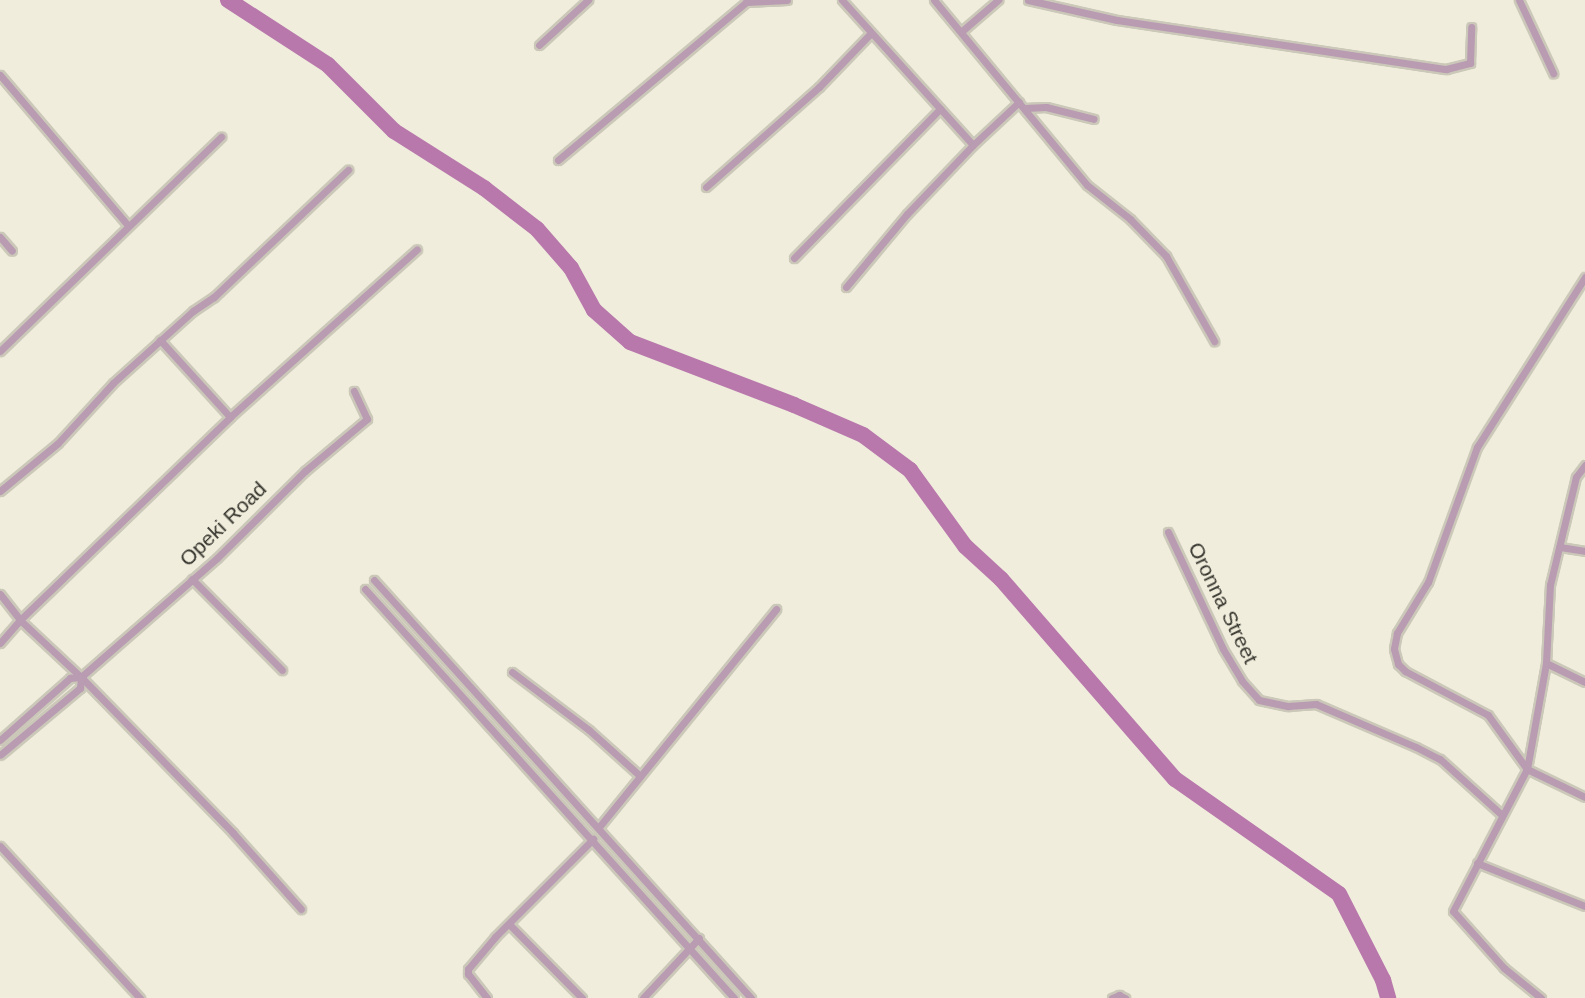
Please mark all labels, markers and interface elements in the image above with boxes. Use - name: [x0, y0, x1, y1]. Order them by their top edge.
- street label: Opeki Road: [174, 476, 272, 572]
- street label: Oronna Street: [1183, 538, 1263, 668]

